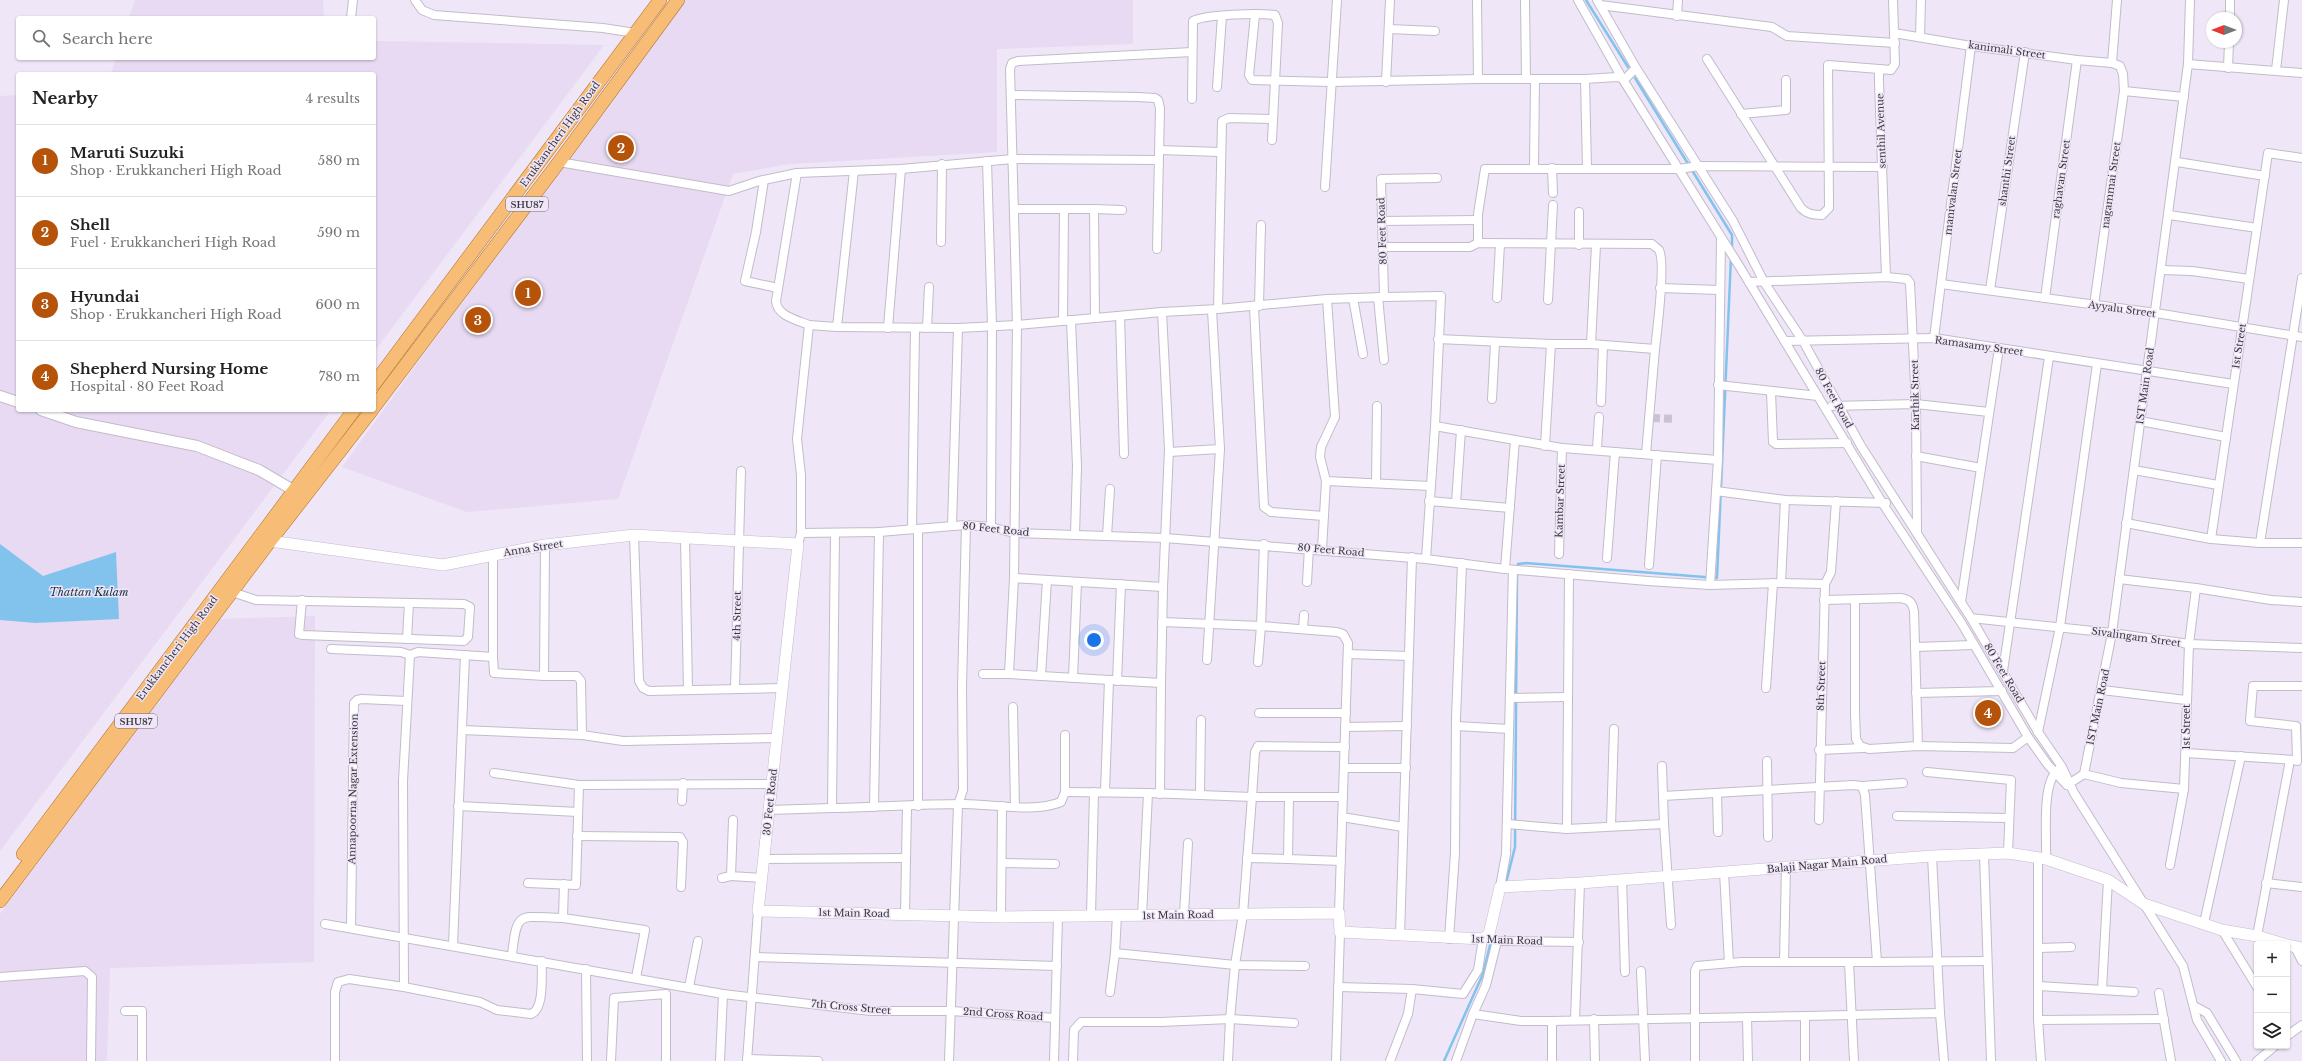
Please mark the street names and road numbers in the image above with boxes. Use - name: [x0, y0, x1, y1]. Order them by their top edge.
- street label: kanimali Street: [1968, 38, 2047, 62]
- street label: Erukkancheri High Road: [517, 78, 603, 189]
- street label: senthil Avenue: [1873, 93, 1889, 169]
- street label: shanthi Street: [1996, 135, 2018, 207]
- street label: raghavan Street: [2049, 138, 2073, 219]
- street label: nagammai Street: [2098, 141, 2124, 229]
- street label: manivalan Street: [1941, 148, 1965, 236]
- road number: SHU87: [506, 197, 548, 211]
- street label: 80 Feet Road: [1374, 197, 1390, 265]
- street label: Ayyalu Street: [2086, 298, 2157, 320]
- street label: 1st Street: [2229, 322, 2249, 370]
- street label: Ramasamy Street: [1934, 333, 2024, 359]
- street label: 1ST Main Road: [2133, 346, 2157, 425]
- street label: Karthik Street: [1908, 359, 1922, 431]
- street label: 80 Feet Road: [1812, 366, 1856, 431]
- street label: Kambar Street: [1552, 464, 1568, 538]
- street label: 80 Feet Road: [962, 519, 1030, 539]
- street label: Anna Street: [501, 537, 564, 559]
- street label: 80 Feet Road: [1297, 541, 1365, 559]
- street label: 4th Street: [730, 591, 744, 641]
- street label: Erukkancheri High Road: [133, 593, 221, 703]
- street label: Sivalingam Street: [2090, 624, 2182, 650]
- street label: 80 Feet Road: [1981, 641, 2027, 705]
- street label: 8th Street: [1814, 661, 1828, 711]
- street label: 1ST Main Road: [2084, 667, 2112, 746]
- street label: 1st Street: [2180, 704, 2193, 750]
- street label: Annapoorna Nagar Extension: [345, 713, 361, 866]
- road number: SHU87: [115, 714, 157, 728]
- street label: 30 Feet Road: [760, 768, 780, 836]
- street label: Balaji Nagar Main Road: [1766, 852, 1888, 876]
- street label: 1st Main Road: [818, 906, 890, 920]
- street label: 1st Main Road: [1142, 908, 1214, 922]
- street label: 1st Main Road: [1471, 932, 1543, 948]
- street label: 7th Cross Street: [811, 997, 892, 1017]
- street label: 2nd Cross Road: [962, 1005, 1044, 1023]

